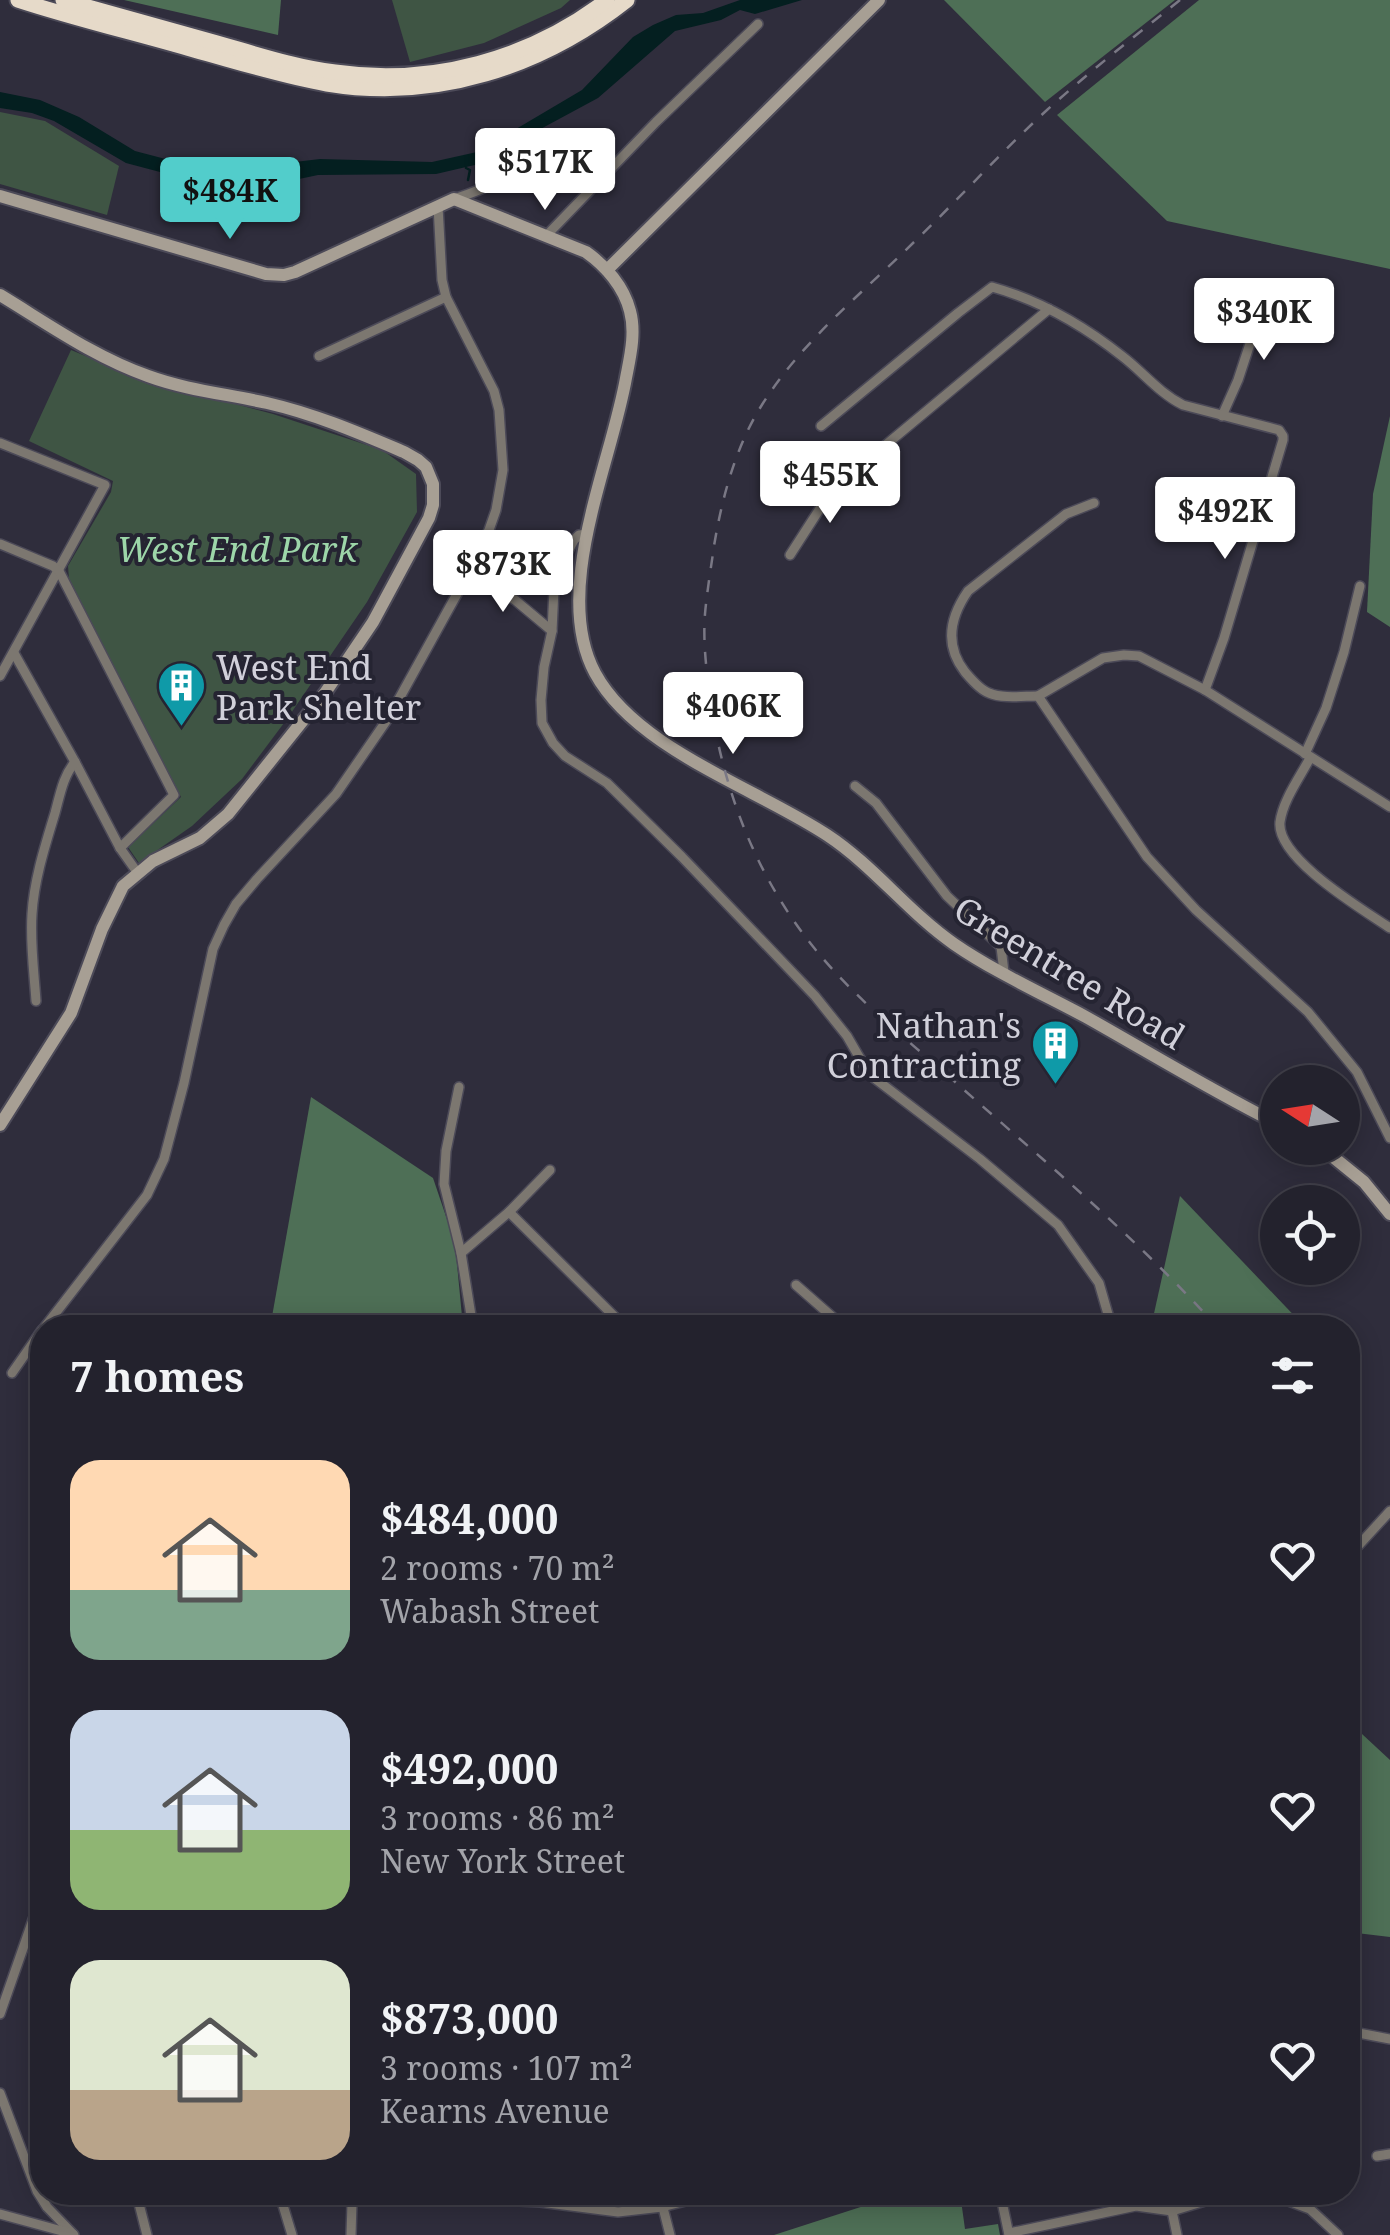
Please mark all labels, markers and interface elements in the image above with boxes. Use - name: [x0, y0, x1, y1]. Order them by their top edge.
- pin: $517K: [475, 128, 615, 213]
- text: $517K: [497, 139, 593, 182]
- pin: $484K: [160, 157, 300, 242]
- text: $484K: [182, 168, 278, 211]
- pin: $340K: [1194, 278, 1334, 363]
- text: $340K: [1216, 289, 1312, 332]
- pin: $455K: [760, 441, 900, 526]
- text: $455K: [782, 452, 878, 495]
- pin: $492K: [1155, 477, 1295, 562]
- text: $492K: [1177, 488, 1273, 531]
- park label: West End Park: [117, 525, 358, 572]
- pin: $873K: [433, 530, 573, 615]
- text: $873K: [455, 541, 551, 584]
- place label: West End Park Shelter: [216, 643, 421, 730]
- building icon: West End Park Shelter: [155, 660, 207, 728]
- pin: $406K: [663, 672, 803, 757]
- text: $406K: [685, 683, 781, 726]
- street label: Greentree Road: [946, 885, 1194, 1059]
- place label: Nathan's Contracting: [827, 1001, 1021, 1088]
- building icon: Nathan's Contracting: [1030, 1018, 1082, 1086]
- north arrow: [1260, 1065, 1360, 1165]
- map controls: [1260, 1065, 1360, 1285]
- button: locate: [1260, 1185, 1360, 1285]
- text: 7 homes: [70, 1347, 244, 1404]
- icon: filters: [1265, 1348, 1320, 1403]
- text: $484,000: [380, 1489, 558, 1546]
- icon: home: [150, 1500, 270, 1620]
- icon: heart: [1265, 1533, 1320, 1588]
- text: 2 rooms · 70 m²: [380, 1546, 615, 1589]
- text: Wabash Street: [380, 1589, 599, 1632]
- text: $492,000: [380, 1739, 558, 1796]
- icon: home: [150, 1750, 270, 1870]
- icon: heart: [1265, 1783, 1320, 1838]
- text: 3 rooms · 86 m²: [380, 1796, 615, 1839]
- text: New York Street: [380, 1839, 625, 1882]
- text: $873,000: [380, 1989, 558, 2046]
- icon: home: [150, 2000, 270, 2120]
- icon: heart: [1265, 2033, 1320, 2088]
- text: 3 rooms · 107 m²: [380, 2046, 633, 2089]
- text: Kearns Avenue: [380, 2089, 610, 2132]

